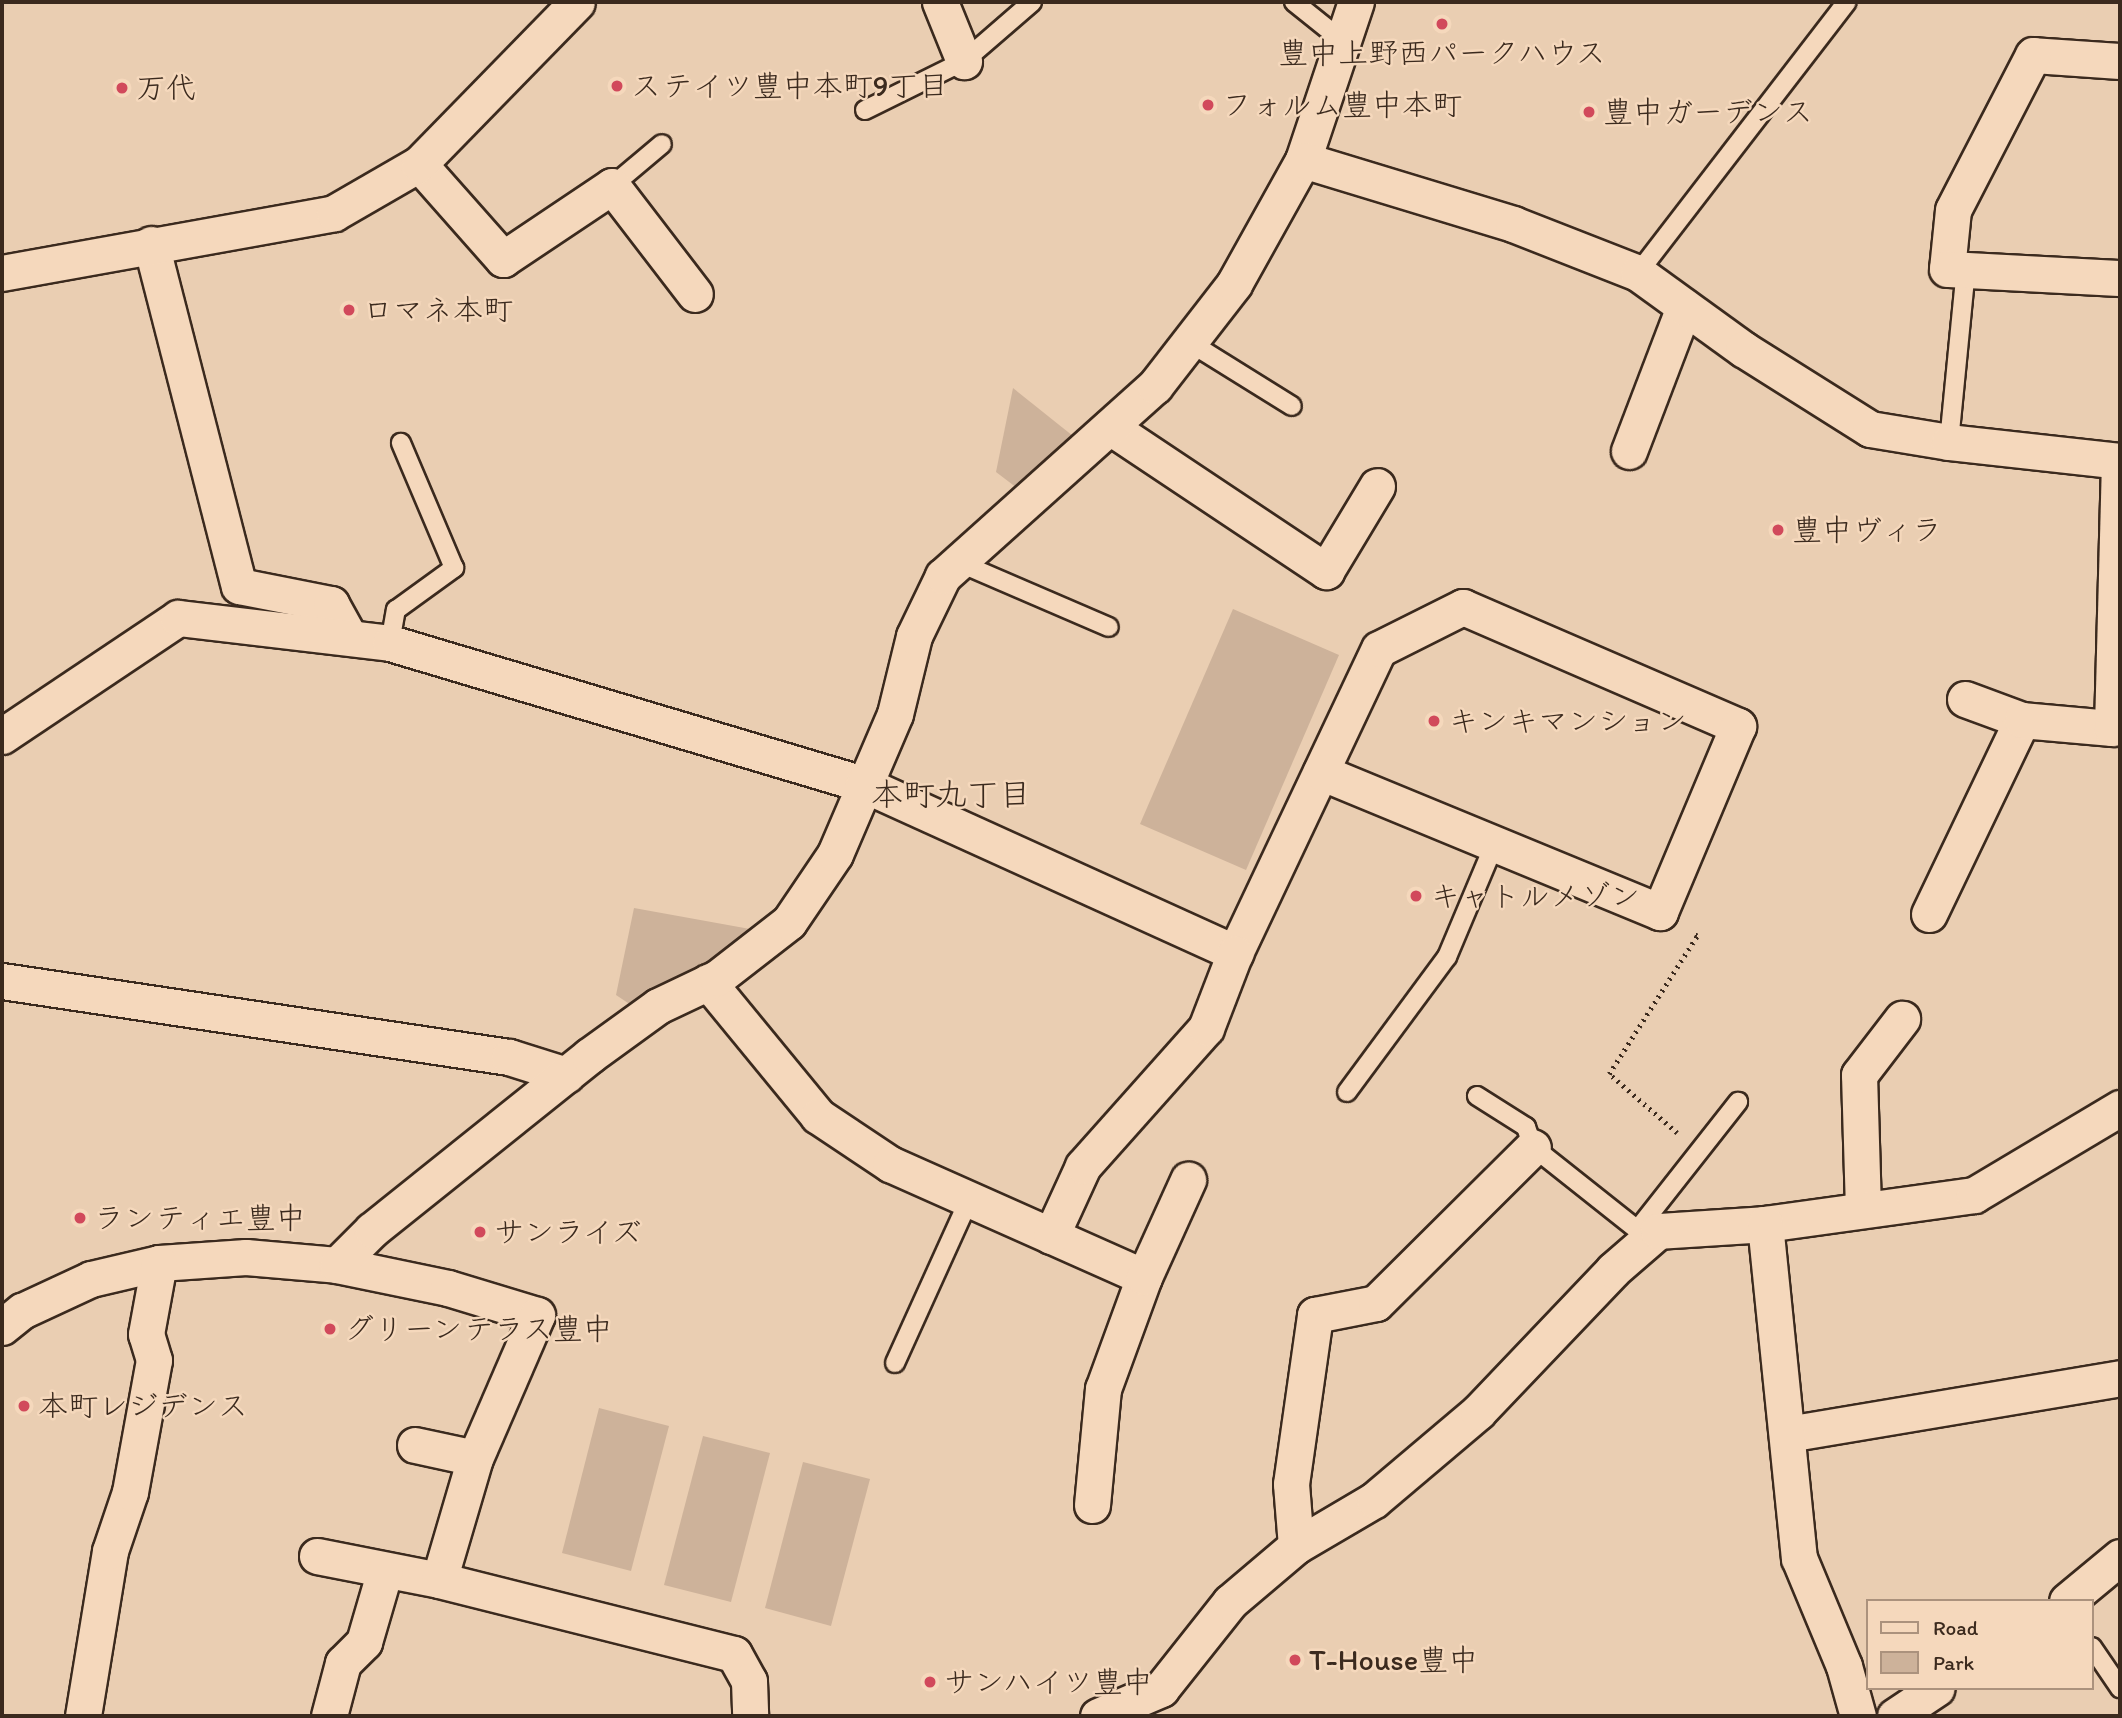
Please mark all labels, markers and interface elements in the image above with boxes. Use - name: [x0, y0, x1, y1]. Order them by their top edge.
- marker: 豊中上野西パークハウス: [1434, 16, 1450, 32]
- place label: 豊中上野西パークハウス: [1277, 35, 1607, 71]
- place label: ステイツ豊中本町9丁目: [631, 68, 947, 104]
- place label: 万代: [136, 70, 196, 106]
- marker: ステイツ豊中本町9丁目: [609, 78, 625, 94]
- marker: 万代: [114, 80, 130, 96]
- place label: フォルム豊中本町: [1222, 87, 1462, 123]
- place label: 豊中ガーデンス: [1603, 94, 1813, 130]
- marker: フォルム豊中本町: [1200, 97, 1216, 113]
- marker: 豊中ガーデンス: [1581, 104, 1597, 120]
- place label: ロマネ本町: [363, 292, 513, 328]
- marker: ロマネ本町: [341, 302, 357, 318]
- place label: 豊中ヴィラ: [1792, 512, 1942, 548]
- marker: 豊中ヴィラ: [1770, 522, 1786, 538]
- place label: キンキマンション: [1448, 703, 1688, 739]
- marker: キンキマンション: [1426, 713, 1442, 729]
- district label: 本町九丁目: [871, 775, 1031, 813]
- place label: キャトルメゾン: [1430, 878, 1640, 914]
- marker: キャトルメゾン: [1408, 888, 1424, 904]
- place label: ランティエ豊中: [94, 1200, 304, 1236]
- marker: ランティエ豊中: [72, 1210, 88, 1226]
- place label: サンライズ: [494, 1214, 644, 1250]
- marker: サンライズ: [472, 1224, 488, 1240]
- place label: グリーンテラス豊中: [344, 1311, 614, 1347]
- marker: グリーンテラス豊中: [322, 1321, 338, 1337]
- place label: 本町レジデンス: [38, 1388, 248, 1424]
- marker: 本町レジデンス: [16, 1398, 32, 1414]
- legend: [1867, 1599, 2094, 1690]
- text: Road: [1933, 1615, 1978, 1640]
- place label: T-House豊中: [1309, 1642, 1478, 1678]
- text: Park: [1933, 1650, 1974, 1675]
- marker: T-House豊中: [1287, 1652, 1303, 1668]
- place label: サンハイツ豊中: [944, 1664, 1154, 1700]
- marker: サンハイツ豊中: [922, 1674, 938, 1690]

